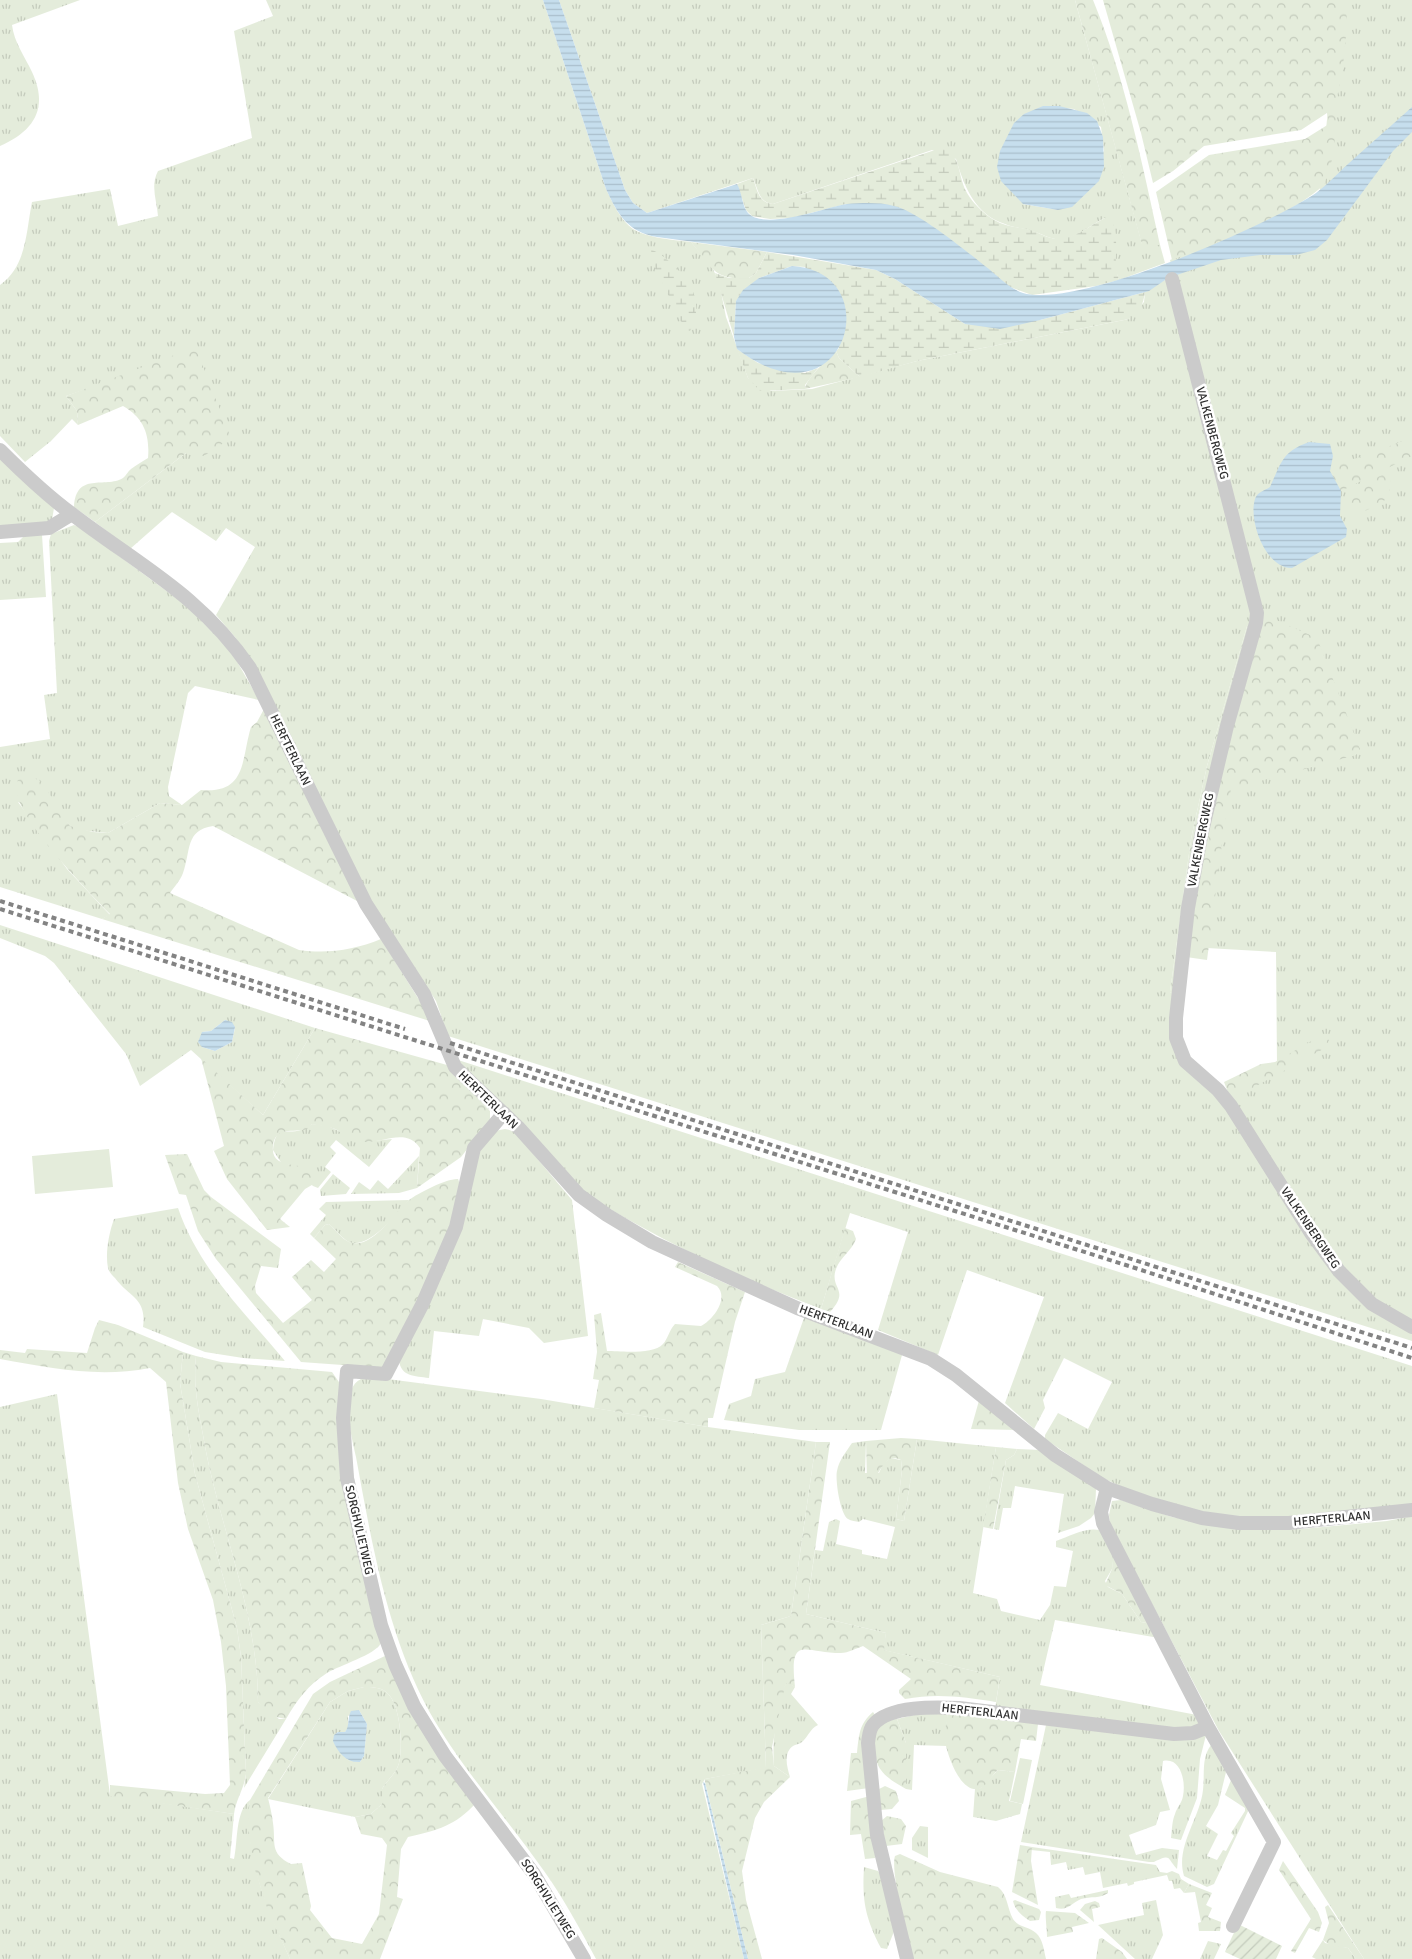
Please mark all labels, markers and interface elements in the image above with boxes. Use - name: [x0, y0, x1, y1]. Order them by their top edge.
- street label: VALKENBERGWEG: [1192, 385, 1232, 481]
- street label: HERFTERLAAN: [266, 712, 314, 788]
- street label: VALKENBERGWEG: [1185, 792, 1217, 888]
- street label: HERFTERLAAN: [455, 1068, 521, 1132]
- street label: VALKENBERGWEG: [1277, 1184, 1343, 1272]
- street label: HERFTERLAAN: [797, 1302, 875, 1342]
- street label: SORGHVLIETWEG: [341, 1484, 377, 1576]
- street label: HERFTERLAAN: [1293, 1508, 1371, 1530]
- street label: HERFTERLAAN: [941, 1701, 1019, 1723]
- street label: SORGHVLIETWEG: [517, 1856, 579, 1942]

